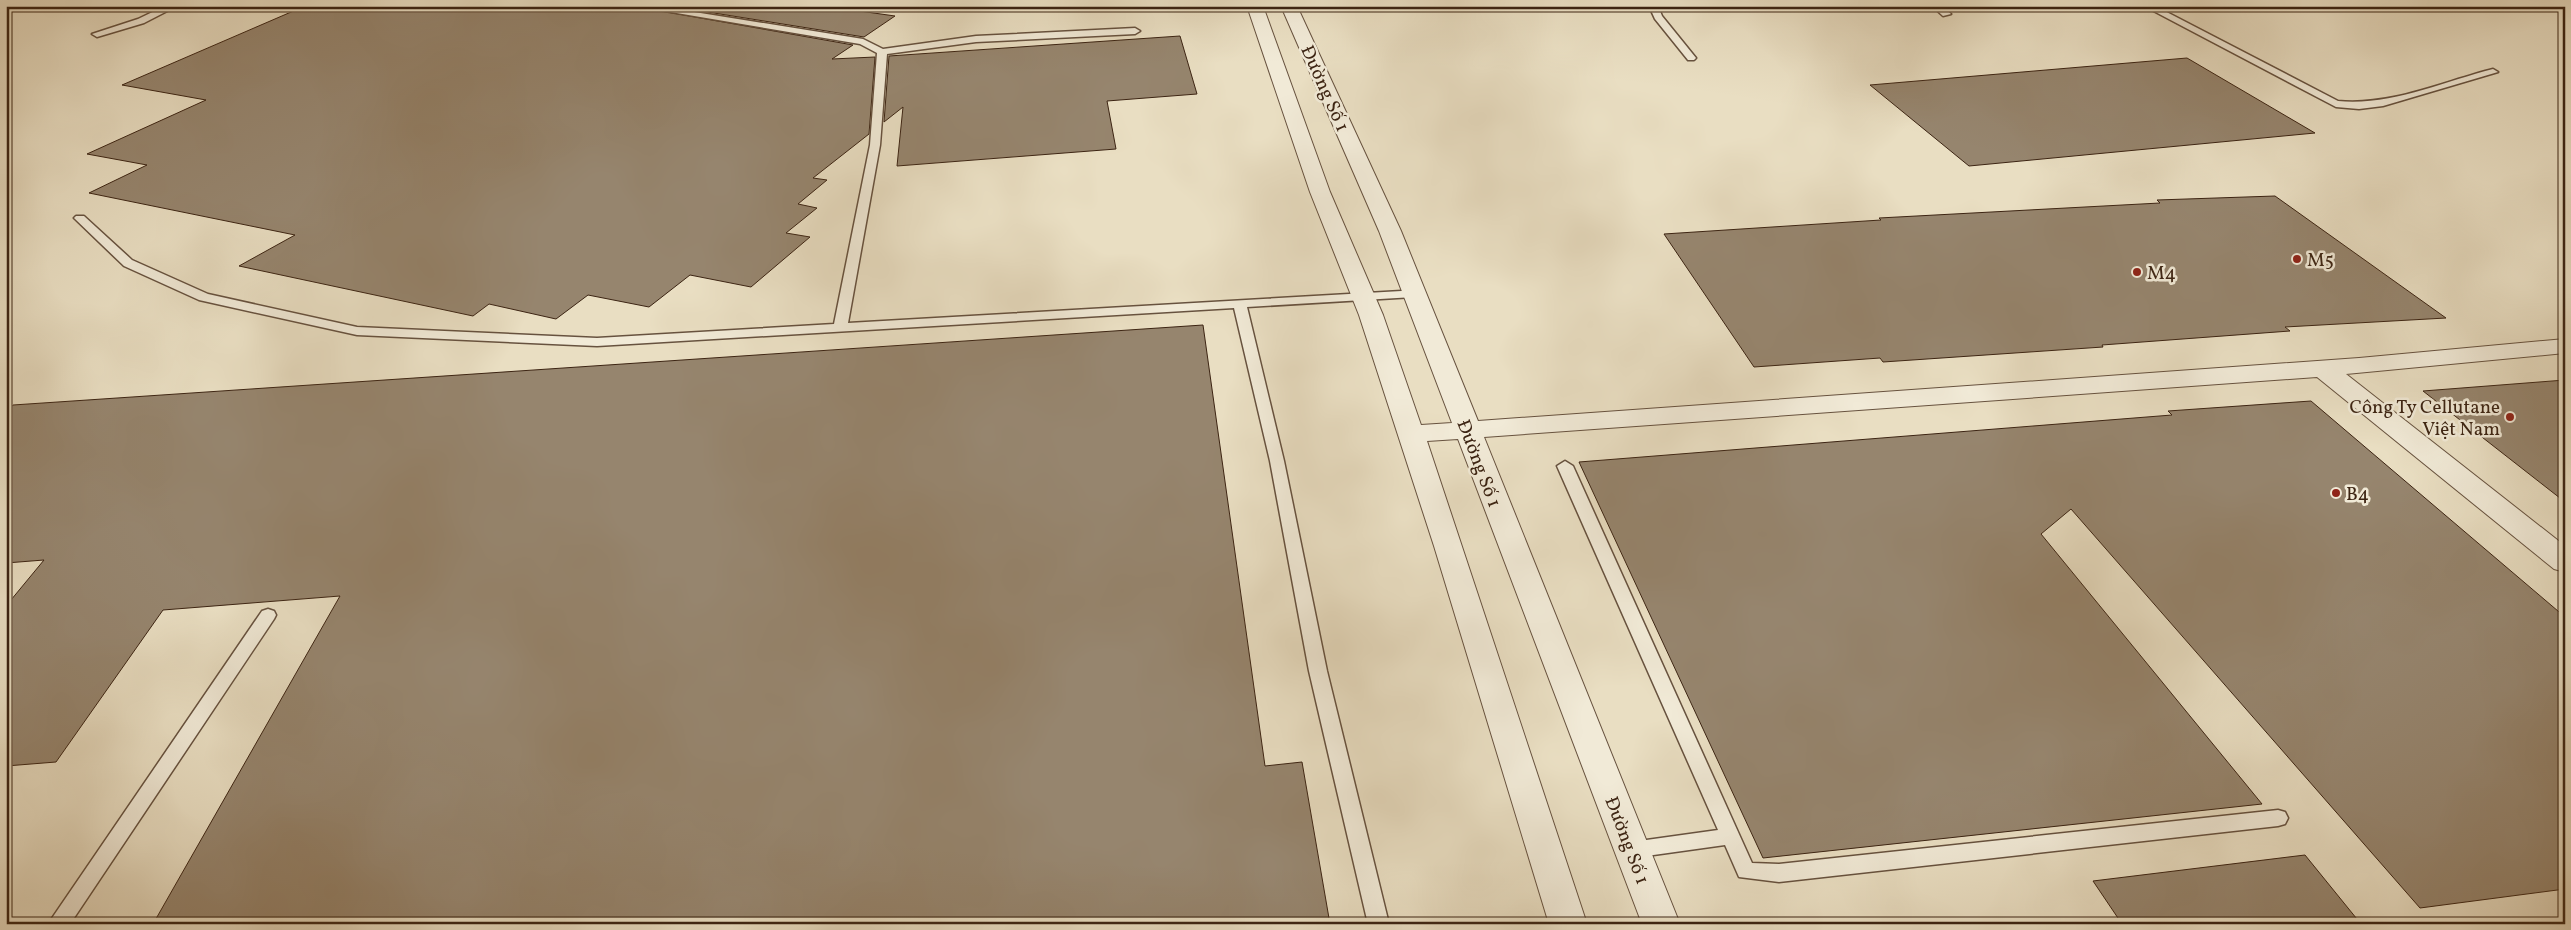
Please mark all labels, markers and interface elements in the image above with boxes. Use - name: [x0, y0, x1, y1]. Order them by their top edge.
- street label: Đường Số 1: [1294, 41, 1355, 136]
- place label: M5: [2307, 248, 2334, 274]
- marker: M5: [2291, 253, 2303, 265]
- place label: M4: [2147, 261, 2176, 287]
- marker: M4: [2131, 266, 2143, 278]
- place label: Công Ty Cellutane Việt Nam: [2350, 395, 2500, 443]
- marker: Công Ty Cellutane Việt Nam: [2504, 411, 2516, 423]
- street label: Đường Số 1: [1449, 416, 1507, 511]
- place label: B4: [2346, 482, 2369, 508]
- marker: B4: [2330, 487, 2342, 499]
- street label: Đường Số 1: [1597, 793, 1655, 888]

